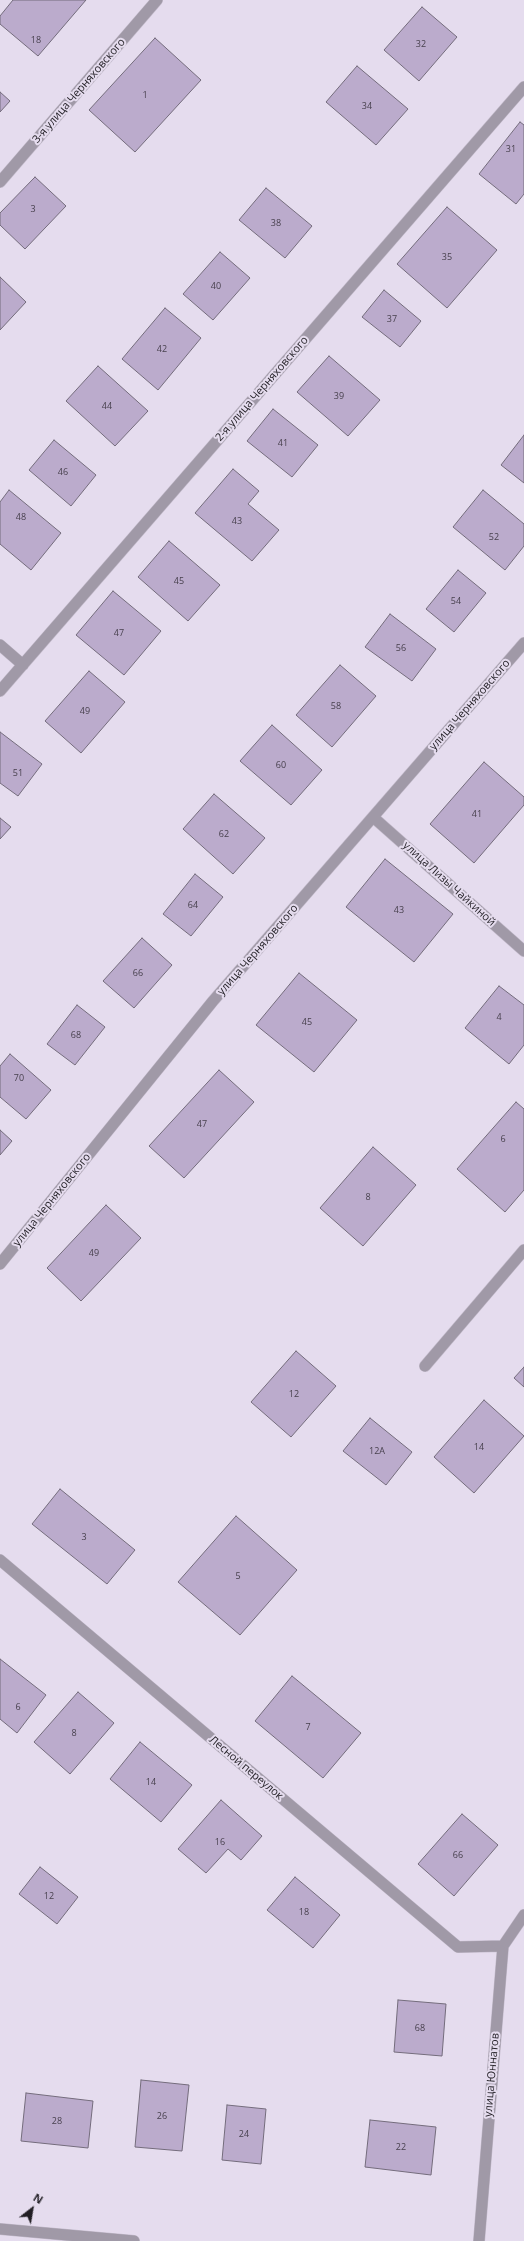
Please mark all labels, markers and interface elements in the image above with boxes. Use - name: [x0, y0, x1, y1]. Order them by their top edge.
- house number: 18: [31, 35, 41, 45]
- street label: 3-я улица Черняховского: [30, 36, 128, 146]
- house number: 32: [416, 39, 426, 49]
- house number: 1: [142, 90, 148, 100]
- house number: 34: [362, 101, 372, 111]
- house number: 31: [506, 144, 516, 154]
- house number: 3: [30, 204, 36, 214]
- house number: 38: [271, 218, 281, 228]
- house number: 35: [442, 252, 452, 262]
- house number: 40: [211, 281, 221, 291]
- house number: 37: [387, 314, 397, 324]
- street label: 2-я улица Черняховского: [213, 334, 311, 444]
- house number: 42: [157, 344, 167, 354]
- house number: 39: [334, 391, 344, 401]
- house number: 44: [102, 401, 112, 411]
- house number: 41: [278, 438, 288, 448]
- house number: 46: [58, 467, 68, 477]
- house number: 48: [16, 512, 26, 522]
- house number: 43: [232, 516, 242, 526]
- house number: 52: [489, 532, 499, 542]
- house number: 45: [174, 576, 184, 586]
- house number: 54: [451, 596, 461, 606]
- house number: 47: [114, 628, 124, 638]
- house number: 56: [396, 643, 406, 653]
- street label: улица Черняховского: [427, 657, 513, 753]
- house number: 58: [331, 701, 341, 711]
- house number: 49: [80, 706, 90, 716]
- house number: 60: [276, 760, 286, 770]
- house number: 51: [13, 768, 23, 778]
- house number: 41: [472, 809, 482, 819]
- house number: 62: [219, 829, 229, 839]
- street label: улица Лизы Чайкиной: [400, 839, 498, 929]
- house number: 64: [188, 900, 198, 910]
- street label: улица Черняховского: [215, 902, 301, 998]
- house number: 43: [394, 905, 404, 915]
- house number: 66: [133, 968, 143, 978]
- house number: 4: [496, 1012, 502, 1022]
- house number: 45: [302, 1017, 312, 1027]
- house number: 68: [71, 1030, 81, 1040]
- house number: 70: [14, 1073, 24, 1083]
- house number: 47: [197, 1119, 207, 1129]
- house number: 6: [500, 1134, 506, 1144]
- street label: улица Черняховского: [10, 1151, 94, 1249]
- house number: 8: [365, 1192, 371, 1202]
- house number: 49: [89, 1248, 99, 1258]
- house number: 12: [289, 1389, 299, 1399]
- house number: 14: [474, 1442, 484, 1452]
- house number: 12А: [369, 1446, 385, 1456]
- house number: 3: [81, 1532, 87, 1542]
- house number: 5: [235, 1571, 241, 1581]
- house number: 6: [15, 1702, 21, 1712]
- house number: 7: [305, 1722, 311, 1732]
- house number: 8: [71, 1728, 77, 1738]
- street label: Лесной переулок: [206, 1733, 286, 1803]
- house number: 14: [146, 1777, 156, 1787]
- house number: 16: [215, 1837, 225, 1847]
- house number: 66: [453, 1850, 463, 1860]
- house number: 12: [44, 1891, 54, 1901]
- house number: 18: [299, 1907, 309, 1917]
- house number: 68: [415, 2023, 425, 2033]
- street label: улица Юннатов: [482, 2032, 502, 2118]
- house number: 26: [157, 2111, 167, 2121]
- house number: 28: [52, 2116, 62, 2126]
- house number: 24: [239, 2129, 249, 2139]
- house number: 22: [396, 2142, 406, 2152]
- north arrow: [12, 2189, 52, 2229]
- text: N: [31, 2190, 46, 2207]

